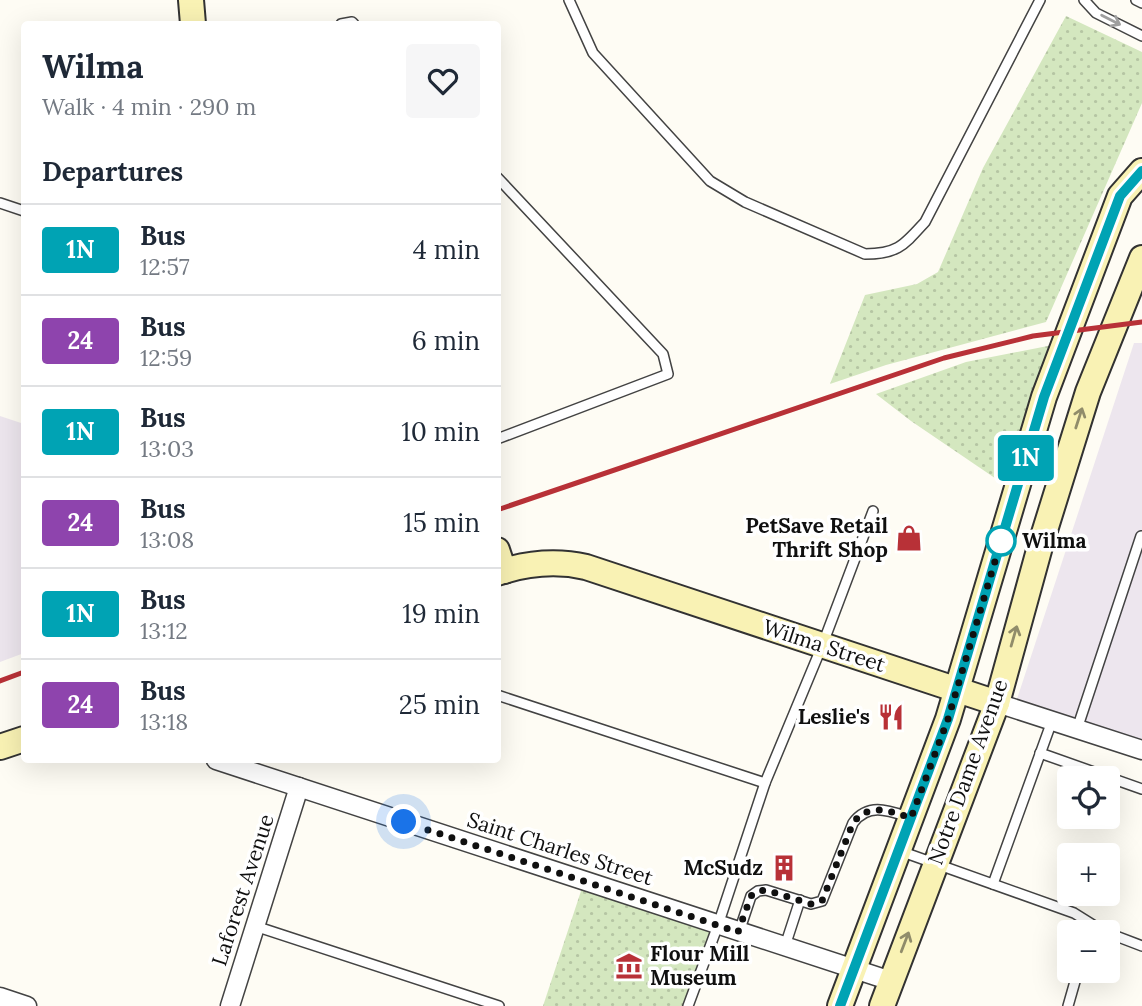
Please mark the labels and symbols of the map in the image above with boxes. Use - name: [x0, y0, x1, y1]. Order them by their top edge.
- one-way arrow: [1100, 14, 1121, 28]
- one-way arrow: [1074, 407, 1087, 429]
- line badge: 1N: [995, 435, 1058, 481]
- place label: PetSave Retail Thrift Shop: [745, 512, 888, 563]
- shop icon: PetSave Retail Thrift Shop: [894, 523, 924, 553]
- marker: Wilma: [986, 526, 1016, 556]
- place label: Wilma: [1022, 527, 1087, 554]
- street label: Wilma Street: [760, 613, 889, 678]
- one-way arrow: [1009, 625, 1022, 647]
- street label: Notre Dame Avenue: [921, 675, 1014, 868]
- restaurant icon: Leslie's: [876, 702, 906, 732]
- place label: Leslie's: [798, 703, 870, 730]
- your location: [386, 804, 421, 839]
- street label: Saint Charles Street: [464, 806, 657, 892]
- street label: Laforest Avenue: [205, 811, 280, 969]
- building icon: McSudz: [769, 853, 799, 883]
- place label: McSudz: [684, 854, 763, 881]
- one-way arrow: [900, 932, 913, 953]
- place label: Flour Mill Museum: [650, 940, 750, 991]
- museum icon: Flour Mill Museum: [614, 951, 644, 981]

